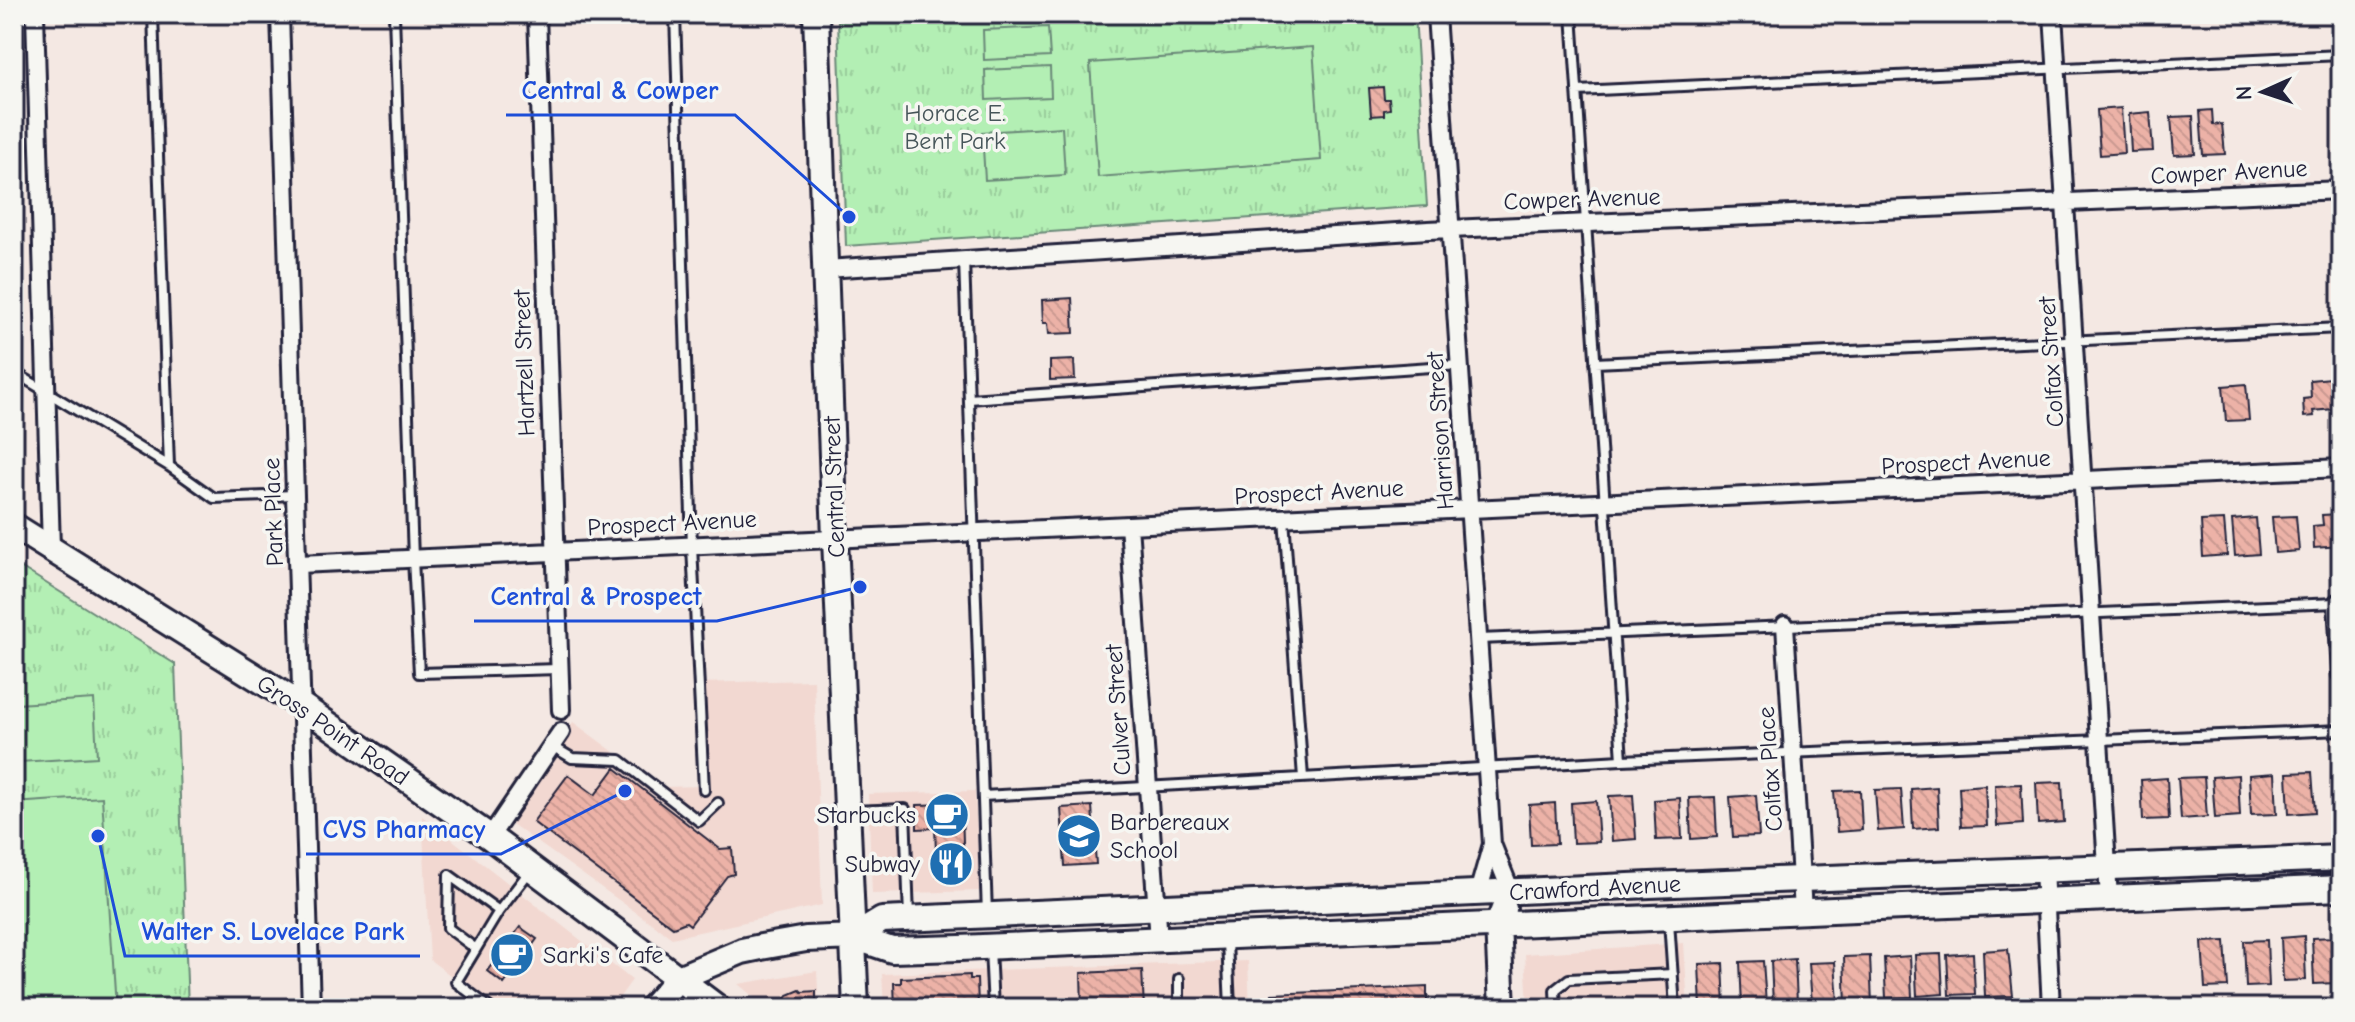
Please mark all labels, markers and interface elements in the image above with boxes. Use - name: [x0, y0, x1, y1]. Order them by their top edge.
- north arrow: [2223, 52, 2303, 132]
- callout: Central & Cowper: [506, 65, 735, 115]
- text: Central & Cowper: [522, 76, 719, 106]
- text: N: [2231, 85, 2257, 101]
- park label: Horace E. Bent Park: [904, 99, 1006, 155]
- street label: Cowper Avenue: [2150, 154, 2308, 190]
- street label: Cowper Avenue: [1503, 182, 1661, 216]
- street label: Hartzell Street: [507, 288, 541, 437]
- street label: Colfax Street: [2032, 295, 2070, 428]
- street label: Harrison Street: [1420, 350, 1459, 511]
- street label: Central Street: [817, 415, 850, 558]
- street label: Prospect Avenue: [1881, 444, 2051, 480]
- street label: Park Place: [257, 457, 289, 567]
- street label: Prospect Avenue: [1234, 474, 1404, 510]
- street label: Prospect Avenue: [587, 505, 757, 541]
- callout: Central & Prospect: [474, 571, 717, 621]
- text: Central & Prospect: [491, 582, 702, 612]
- street label: Culver Street: [1099, 642, 1137, 777]
- street label: Gross Point Road: [252, 669, 414, 791]
- street label: Colfax Place: [1752, 705, 1788, 833]
- cafe icon: Starbucks: [923, 791, 971, 839]
- place label: Starbucks: [816, 801, 916, 829]
- callout: CVS Pharmacy: [306, 804, 501, 854]
- place label: Barbereaux School: [1110, 808, 1229, 864]
- school or university icon: Barbereaux School: [1055, 812, 1103, 860]
- text: CVS Pharmacy: [323, 815, 486, 845]
- restaurant icon: Subway: [927, 840, 975, 888]
- place label: Subway: [845, 850, 920, 878]
- street label: Crawford Avenue: [1508, 870, 1682, 906]
- callout: Walter S. Lovelace Park: [125, 906, 420, 956]
- text: Walter S. Lovelace Park: [142, 917, 405, 947]
- cafe icon: Sarki's Cafe: [488, 931, 536, 979]
- place label: Sarki's Cafe: [543, 941, 663, 969]

